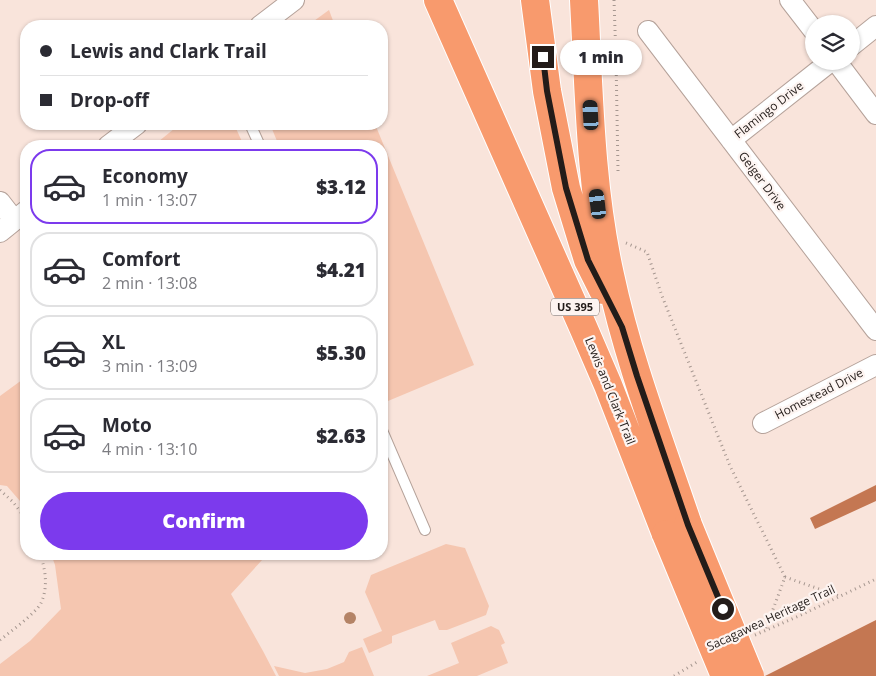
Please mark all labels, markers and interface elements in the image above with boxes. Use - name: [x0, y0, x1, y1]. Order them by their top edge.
- map controls: [805, 15, 860, 70]
- button: layers: [805, 15, 860, 70]
- text: Lewis and Clark Trail: [70, 38, 267, 64]
- callout: 1 min: [560, 40, 643, 74]
- route end: [532, 46, 554, 68]
- text: 1 min: [578, 46, 624, 68]
- street label: Flamingo Drive: [731, 77, 807, 142]
- text: Drop-off: [70, 87, 149, 113]
- car: [582, 100, 599, 130]
- street label: Geiger Drive: [735, 148, 790, 214]
- text: Economy: [102, 163, 188, 189]
- icon: car: [42, 164, 87, 209]
- text: $3.12: [316, 174, 366, 200]
- car: [588, 188, 607, 220]
- text: 1 min · 13:07: [102, 189, 197, 211]
- text: Comfort: [102, 246, 181, 272]
- icon: car: [42, 247, 87, 292]
- text: $4.21: [316, 257, 366, 283]
- text: 2 min · 13:08: [102, 272, 197, 294]
- road number: US 395: [551, 298, 599, 316]
- text: XL: [102, 329, 125, 355]
- icon: car: [42, 330, 87, 375]
- street label: Lewis and Clark Trail: [581, 335, 640, 447]
- text: $5.30: [316, 340, 366, 366]
- text: 3 min · 13:09: [102, 355, 197, 377]
- street label: Homestead Drive: [772, 364, 866, 423]
- text: Moto: [102, 412, 152, 438]
- icon: car: [42, 413, 87, 458]
- text: $2.63: [316, 423, 366, 449]
- text: 4 min · 13:10: [102, 438, 197, 460]
- button: Confirm: [40, 492, 368, 550]
- street label: Sacagawea Heritage Trail: [704, 580, 838, 655]
- route start: [712, 598, 734, 620]

